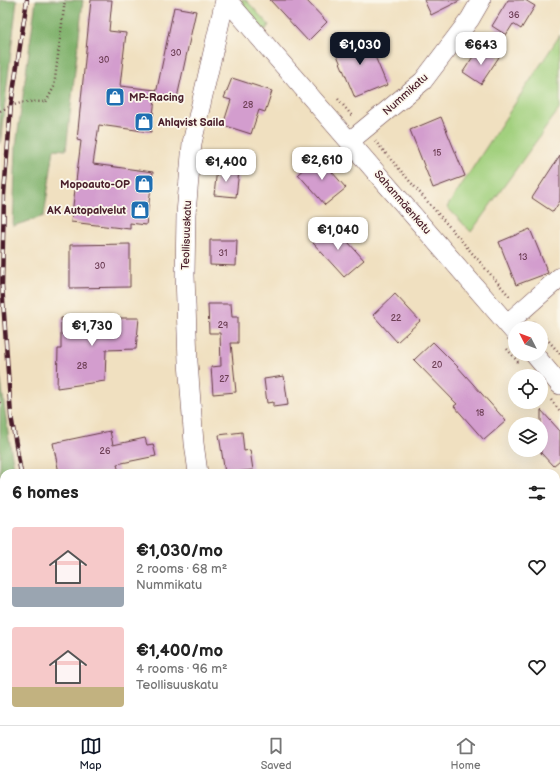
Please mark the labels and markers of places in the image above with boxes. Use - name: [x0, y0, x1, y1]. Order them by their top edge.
- pin: €1,030: [327, 32, 393, 66]
- pin: €643: [457, 32, 505, 66]
- shop icon: MP-Racing: [104, 86, 126, 108]
- place label: MP-Racing: [129, 91, 184, 104]
- shop icon: Ahlqvist Saila: [133, 111, 155, 133]
- place label: Ahlqvist Saila: [157, 116, 225, 129]
- pin: €2,610: [289, 147, 355, 181]
- pin: €1,400: [193, 149, 259, 183]
- shop icon: Mopoauto-OP: [133, 173, 155, 195]
- place label: Mopoauto-OP: [60, 178, 130, 191]
- shop icon: AK Autopalvelut: [129, 199, 151, 221]
- place label: AK Autopalvelut: [46, 204, 126, 217]
- pin: €1,040: [305, 217, 371, 251]
- pin: €1,730: [59, 313, 125, 347]

